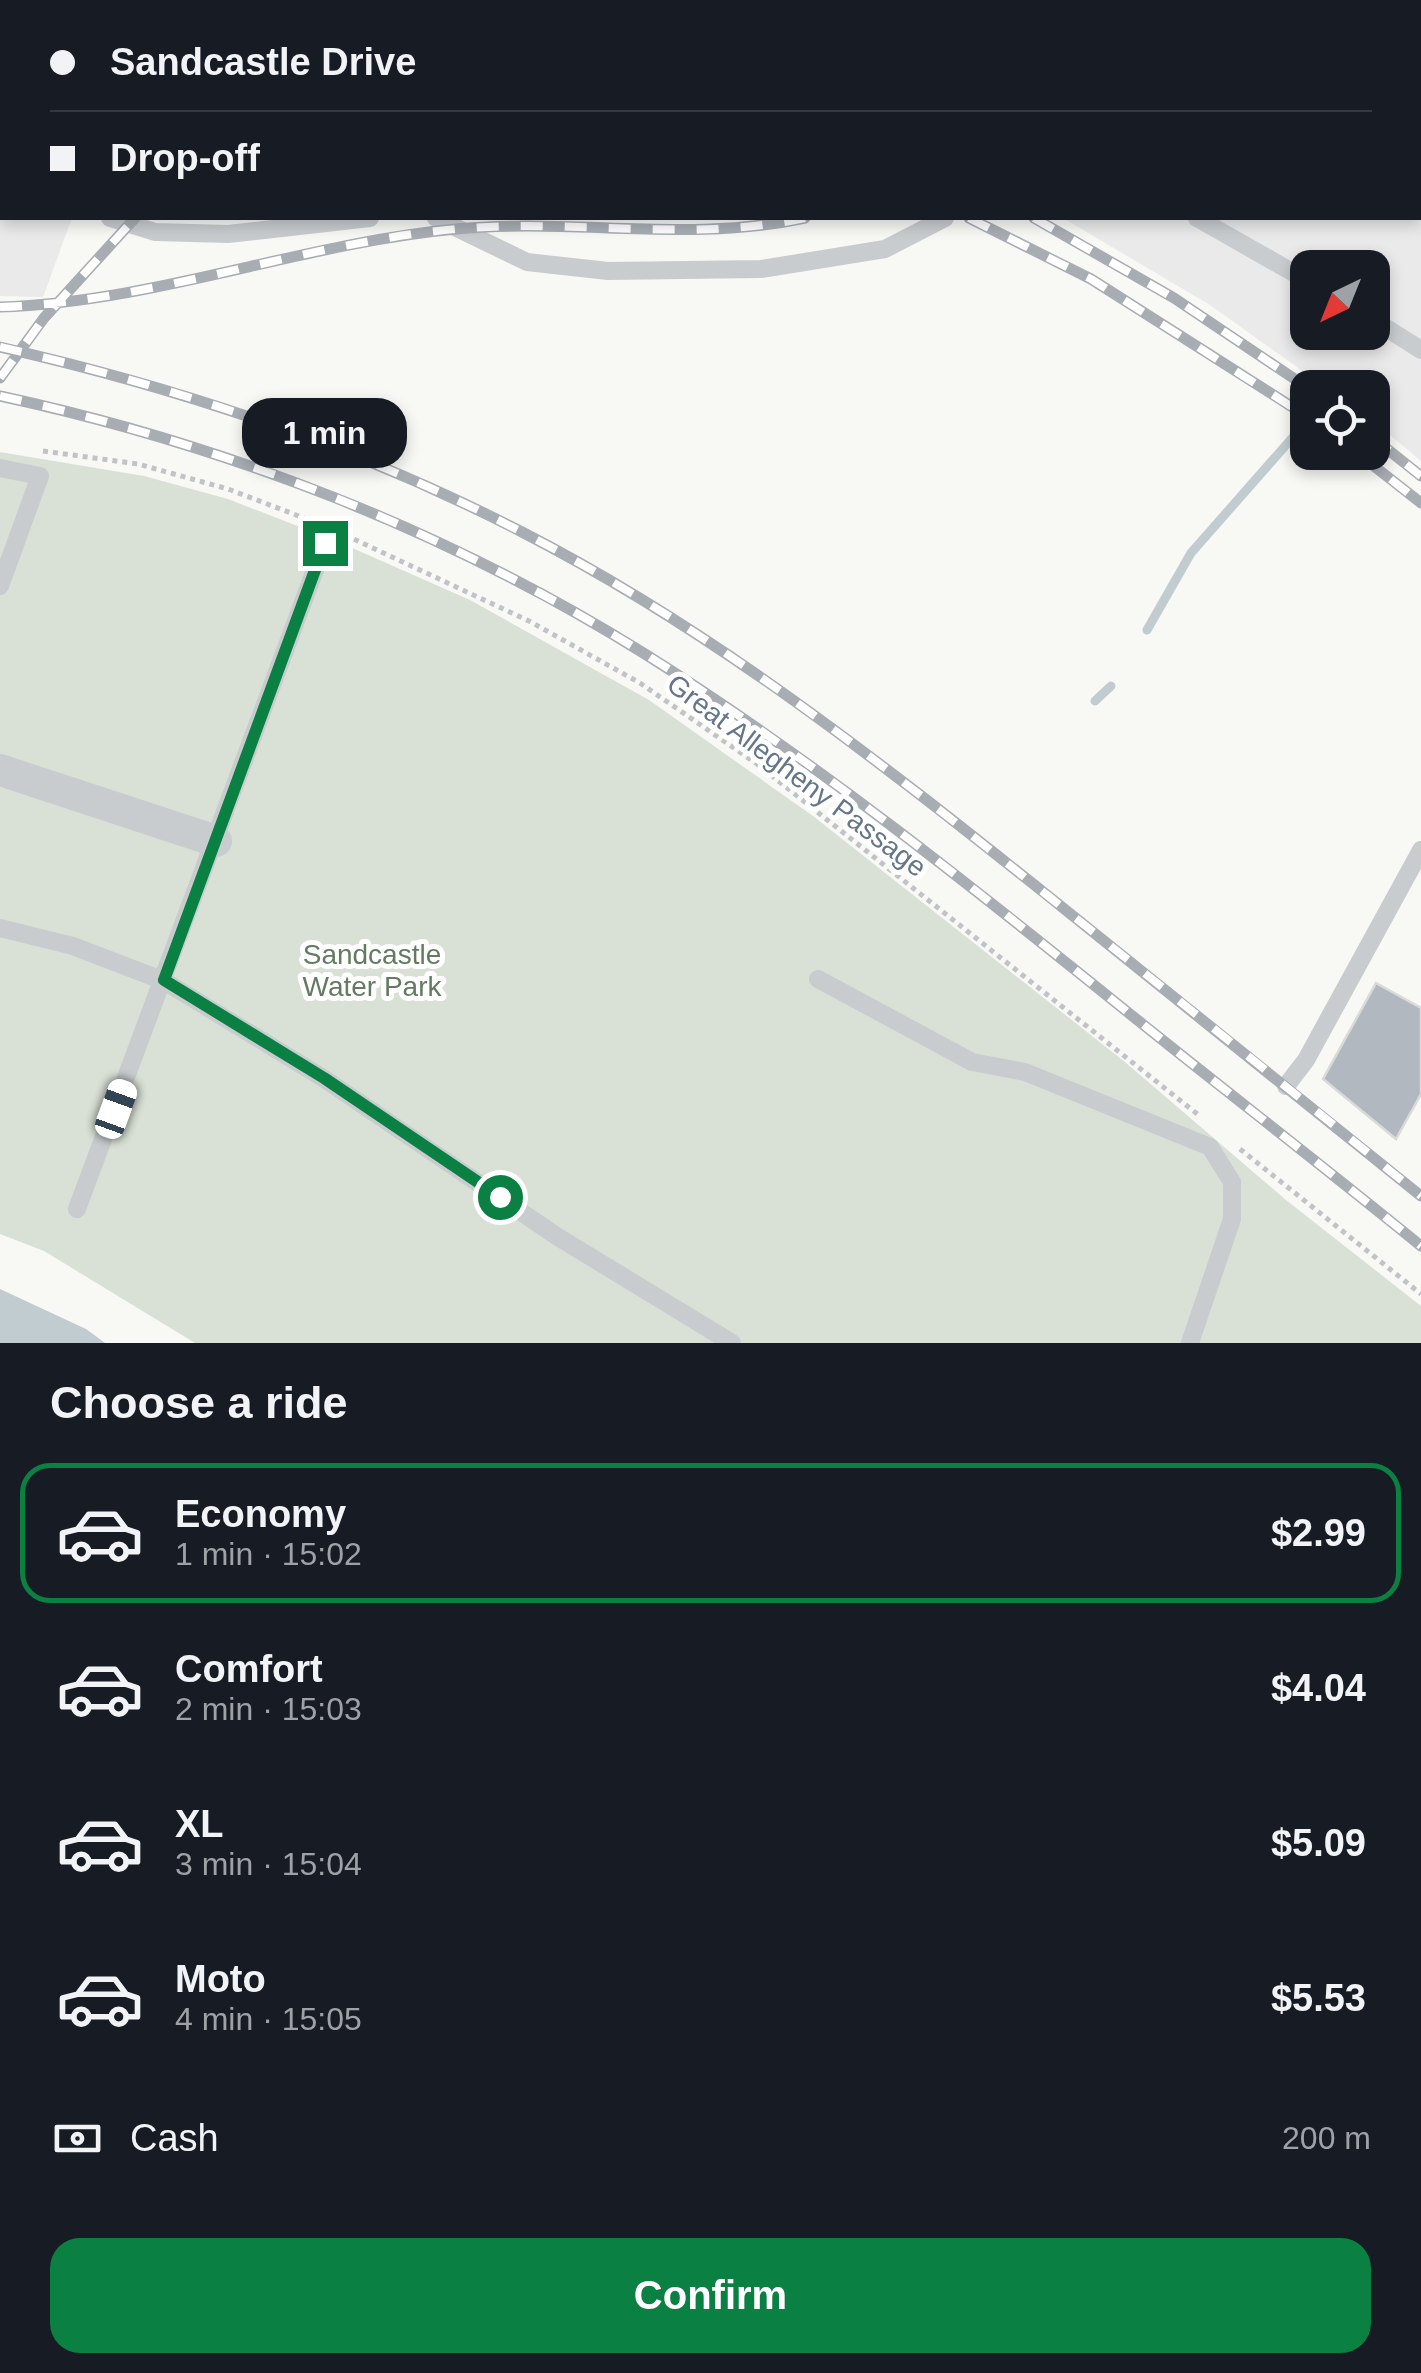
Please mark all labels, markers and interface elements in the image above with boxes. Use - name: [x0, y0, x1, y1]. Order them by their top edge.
- text: Sandcastle Drive: [110, 41, 416, 83]
- text: Drop-off: [110, 137, 260, 179]
- north arrow: [1290, 250, 1390, 350]
- map controls: [1290, 250, 1390, 470]
- button: locate: [1290, 370, 1390, 470]
- callout: 1 min: [242, 398, 408, 468]
- text: 1 min: [283, 415, 366, 451]
- route end: [303, 521, 348, 566]
- street label: Great Allegheny Passage: [661, 668, 932, 883]
- park label: Sandcastle Water Park: [303, 939, 442, 1002]
- car: [92, 1076, 140, 1142]
- route start: [478, 1175, 523, 1220]
- text: Choose a ride: [50, 1377, 348, 1428]
- icon: car: [55, 1488, 145, 1578]
- text: Economy: [175, 1493, 346, 1535]
- text: $2.99: [1271, 1512, 1366, 1554]
- text: 1 min · 15:02: [175, 1536, 362, 1572]
- icon: car: [55, 1643, 145, 1733]
- text: Comfort: [175, 1648, 323, 1690]
- text: $4.04: [1271, 1667, 1366, 1709]
- text: 2 min · 15:03: [175, 1691, 362, 1727]
- icon: car: [55, 1798, 145, 1888]
- text: XL: [175, 1803, 224, 1845]
- text: $5.09: [1271, 1822, 1366, 1864]
- text: 3 min · 15:04: [175, 1846, 362, 1882]
- icon: car: [55, 1953, 145, 2043]
- text: Moto: [175, 1958, 266, 2000]
- text: $5.53: [1271, 1977, 1366, 2019]
- text: 4 min · 15:05: [175, 2001, 362, 2037]
- icon: cash: [50, 2111, 105, 2166]
- text: Cash: [130, 2117, 219, 2159]
- text: 200 m: [1282, 2120, 1371, 2156]
- button: Confirm: [50, 2238, 1371, 2353]

